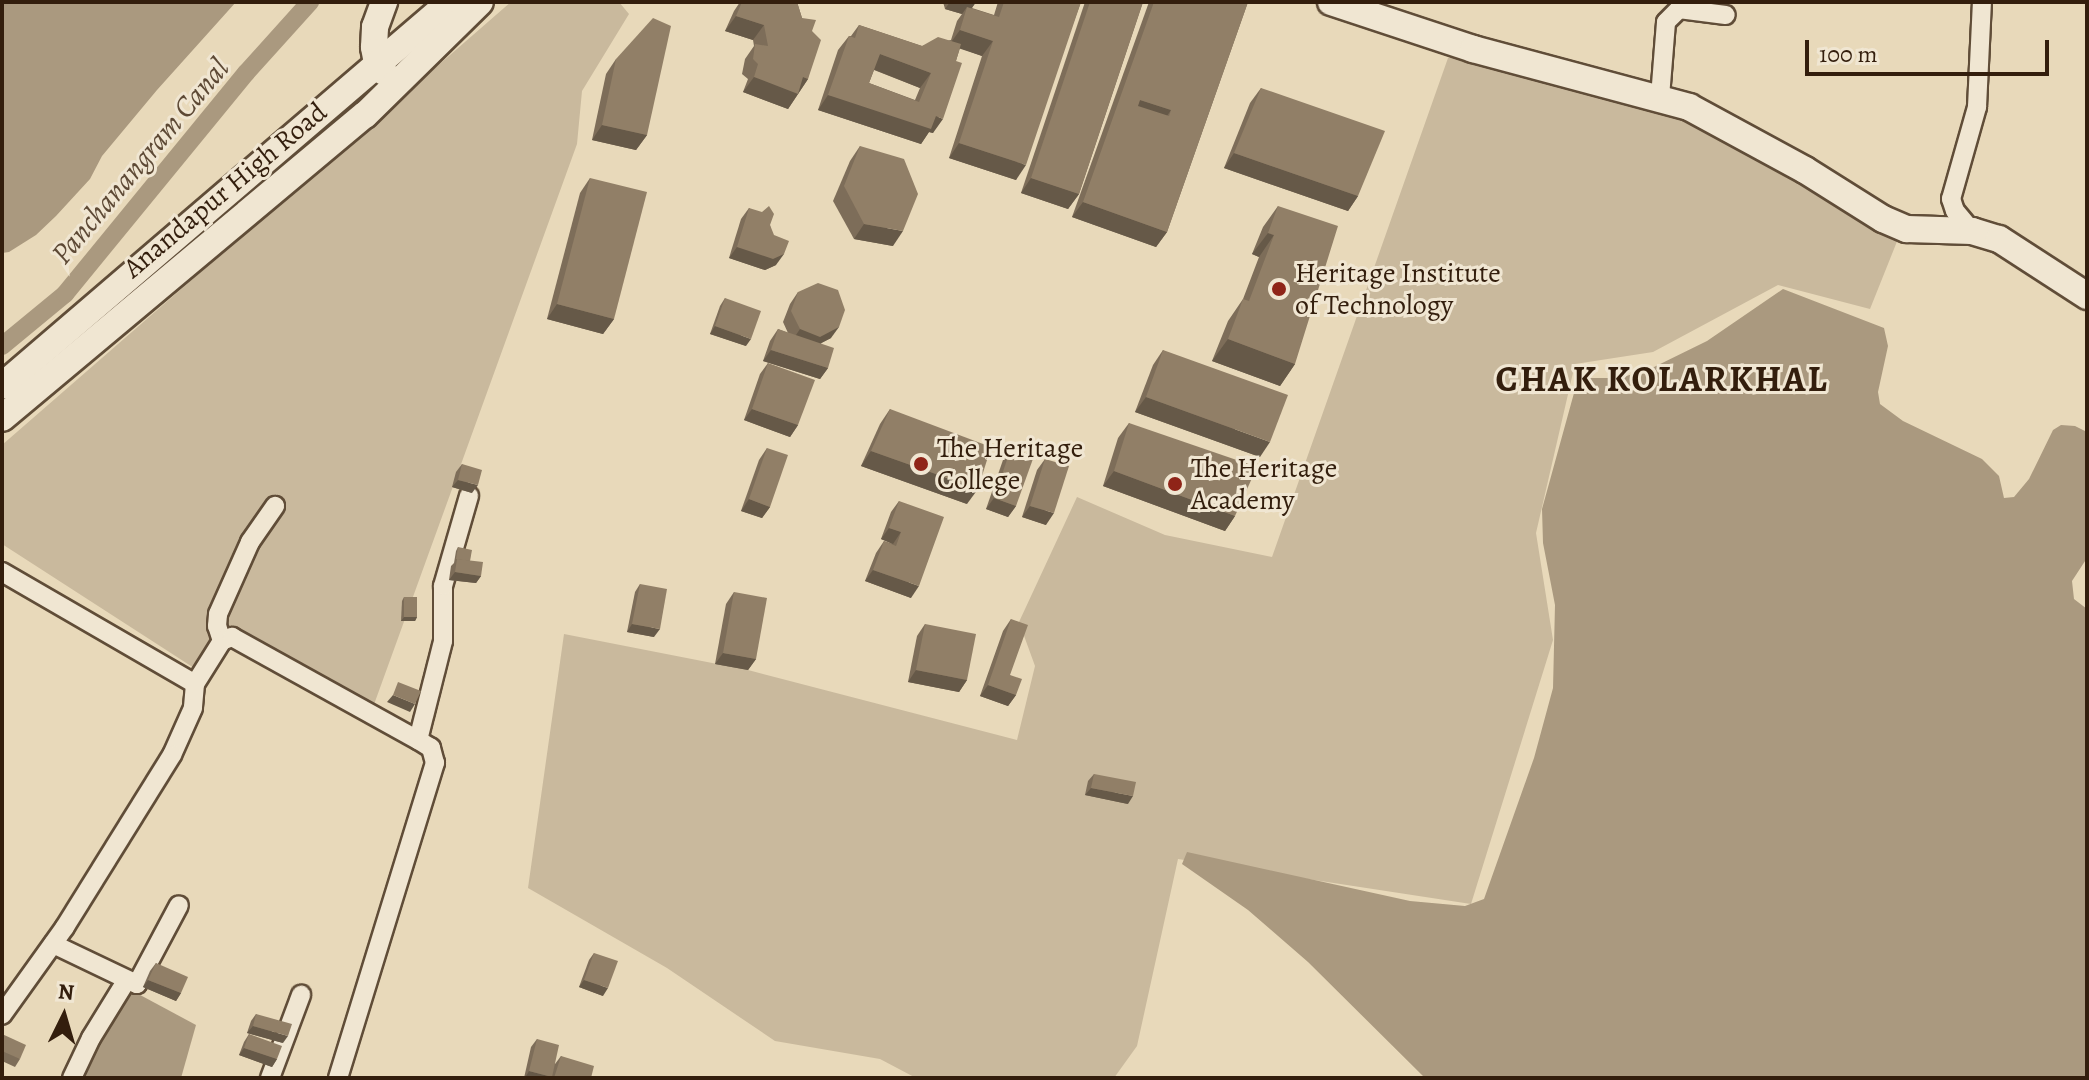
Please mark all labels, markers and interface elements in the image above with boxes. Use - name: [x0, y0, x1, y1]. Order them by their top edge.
- scale bar: [1809, 24, 2053, 74]
- text: 100 m: [1819, 38, 1878, 70]
- water label: Panchanangram Canal: [43, 51, 237, 271]
- street label: Anandapur High Road: [116, 95, 334, 285]
- place label: Heritage Institute of Technology: [1295, 256, 1501, 322]
- marker: Heritage Institute of Technology: [1270, 280, 1288, 298]
- district label: CHAK KOLARKHAL: [1495, 357, 1829, 401]
- place label: The Heritage College: [937, 431, 1083, 497]
- place label: The Heritage Academy: [1191, 451, 1337, 517]
- marker: The Heritage College: [912, 455, 930, 473]
- marker: The Heritage Academy: [1166, 475, 1184, 493]
- north arrow: [24, 976, 104, 1056]
- text: N: [57, 976, 75, 1008]

